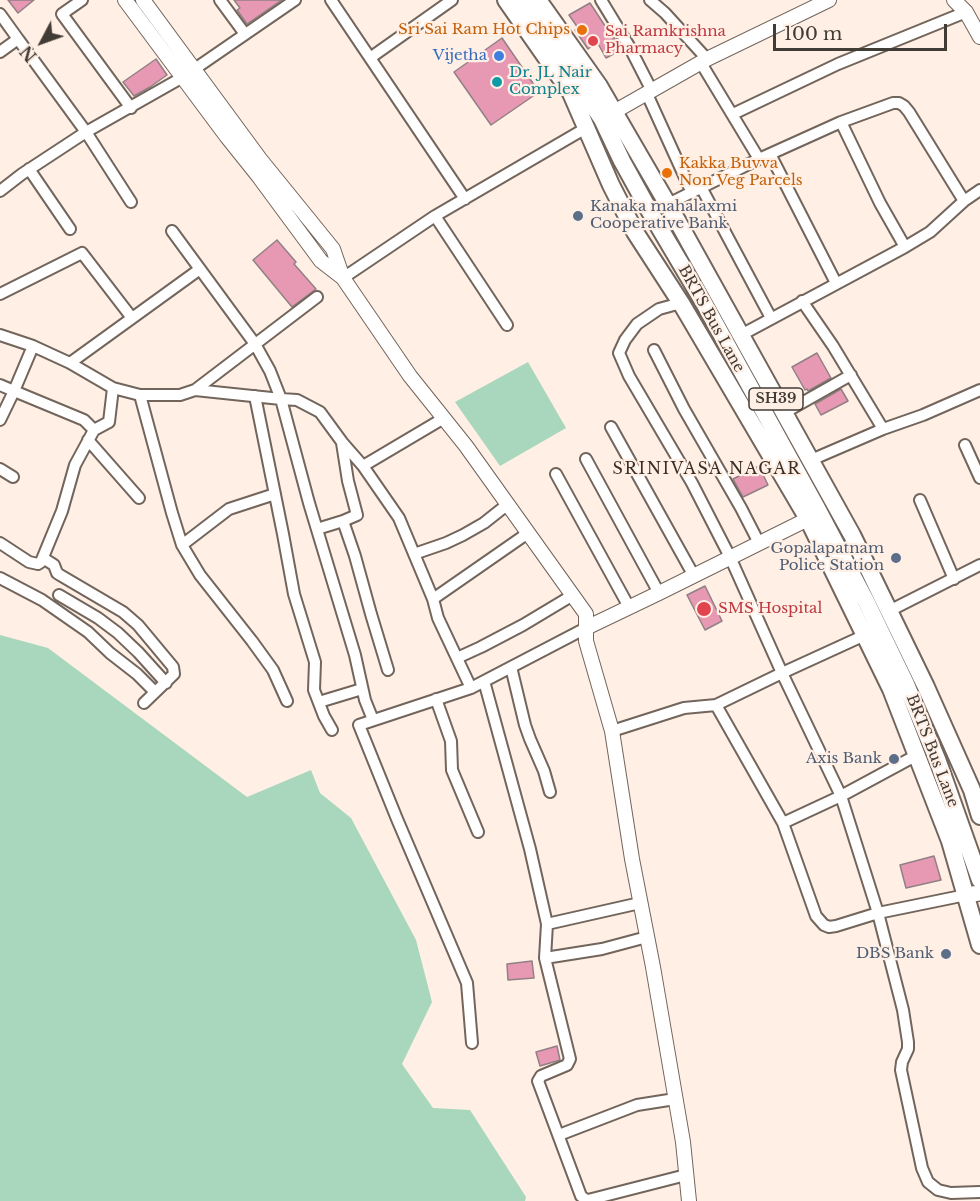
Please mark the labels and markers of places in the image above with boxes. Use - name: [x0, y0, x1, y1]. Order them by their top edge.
- place label: Sri Sai Ram Hot Chips: [398, 21, 570, 39]
- marker: Sri Sai Ram Hot Chips: [575, 23, 589, 37]
- place label: Sai Ramkrishna Pharmacy: [605, 23, 726, 58]
- marker: Sai Ramkrishna Pharmacy: [586, 34, 600, 48]
- place label: Vijetha: [433, 47, 487, 65]
- marker: Vijetha: [492, 49, 506, 63]
- place label: Dr. JL Nair Complex: [509, 64, 592, 99]
- marker: Dr. JL Nair Complex: [490, 75, 504, 89]
- place label: Kakka Buvva Non Veg Parcels: [679, 155, 803, 190]
- marker: Kakka Buvva Non Veg Parcels: [660, 166, 674, 180]
- place label: Kanaka mahalaxmi Cooperative Bank: [590, 198, 737, 233]
- marker: Kanaka mahalaxmi Cooperative Bank: [571, 209, 585, 223]
- place label: Gopalapatnam Police Station: [771, 540, 884, 575]
- marker: Gopalapatnam Police Station: [889, 551, 903, 565]
- marker: SMS Hospital: [695, 600, 713, 618]
- place label: SMS Hospital: [718, 600, 822, 618]
- place label: Axis Bank: [806, 750, 882, 768]
- marker: Axis Bank: [887, 752, 901, 766]
- place label: DBS Bank: [856, 945, 934, 963]
- marker: DBS Bank: [939, 947, 953, 961]

